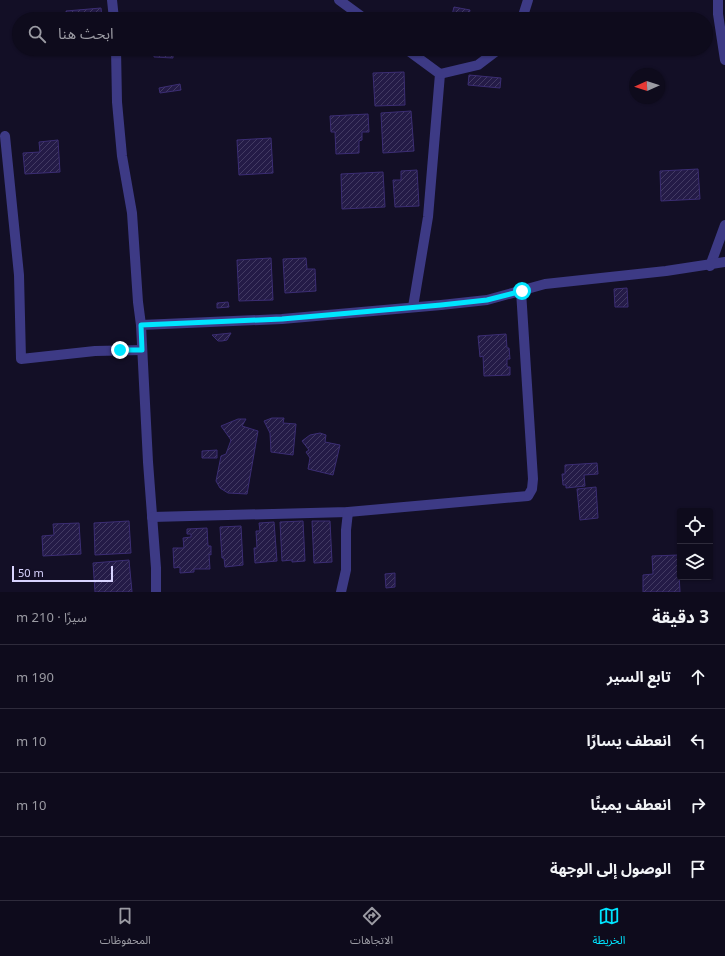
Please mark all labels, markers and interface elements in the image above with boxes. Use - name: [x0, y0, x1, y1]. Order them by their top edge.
- search box: [12, 12, 713, 56]
- icon: search: [26, 23, 48, 45]
- text: ابحث هنا: [58, 23, 114, 43]
- north arrow: [629, 68, 665, 104]
- route start: [513, 282, 531, 300]
- route end: [111, 341, 129, 359]
- map controls: [677, 508, 713, 580]
- button: locate: [677, 508, 713, 544]
- button: layers: [677, 544, 713, 580]
- scale bar: [12, 564, 113, 583]
- text: 50 m: [18, 565, 44, 580]
- text: 3 دقيقة: [652, 605, 709, 628]
- text: سيرًا · 210 m: [16, 608, 87, 626]
- text: تابع السير: [607, 666, 671, 686]
- icon: ahead: [687, 666, 709, 688]
- text: 190 m: [16, 668, 54, 686]
- text: انعطف يسارًا: [587, 730, 671, 750]
- icon: left: [687, 730, 709, 752]
- text: 10 m: [16, 732, 46, 750]
- text: انعطف يمينًا: [590, 794, 671, 814]
- icon: right: [687, 794, 709, 816]
- text: 10 m: [16, 796, 46, 814]
- text: الوصول إلى الوجهة: [550, 858, 671, 878]
- icon: arrive: [687, 858, 709, 880]
- tab: المحفوظات: [100, 905, 151, 952]
- tab: الاتجاهات: [350, 905, 393, 952]
- tab: الخريطة: [592, 905, 625, 952]

